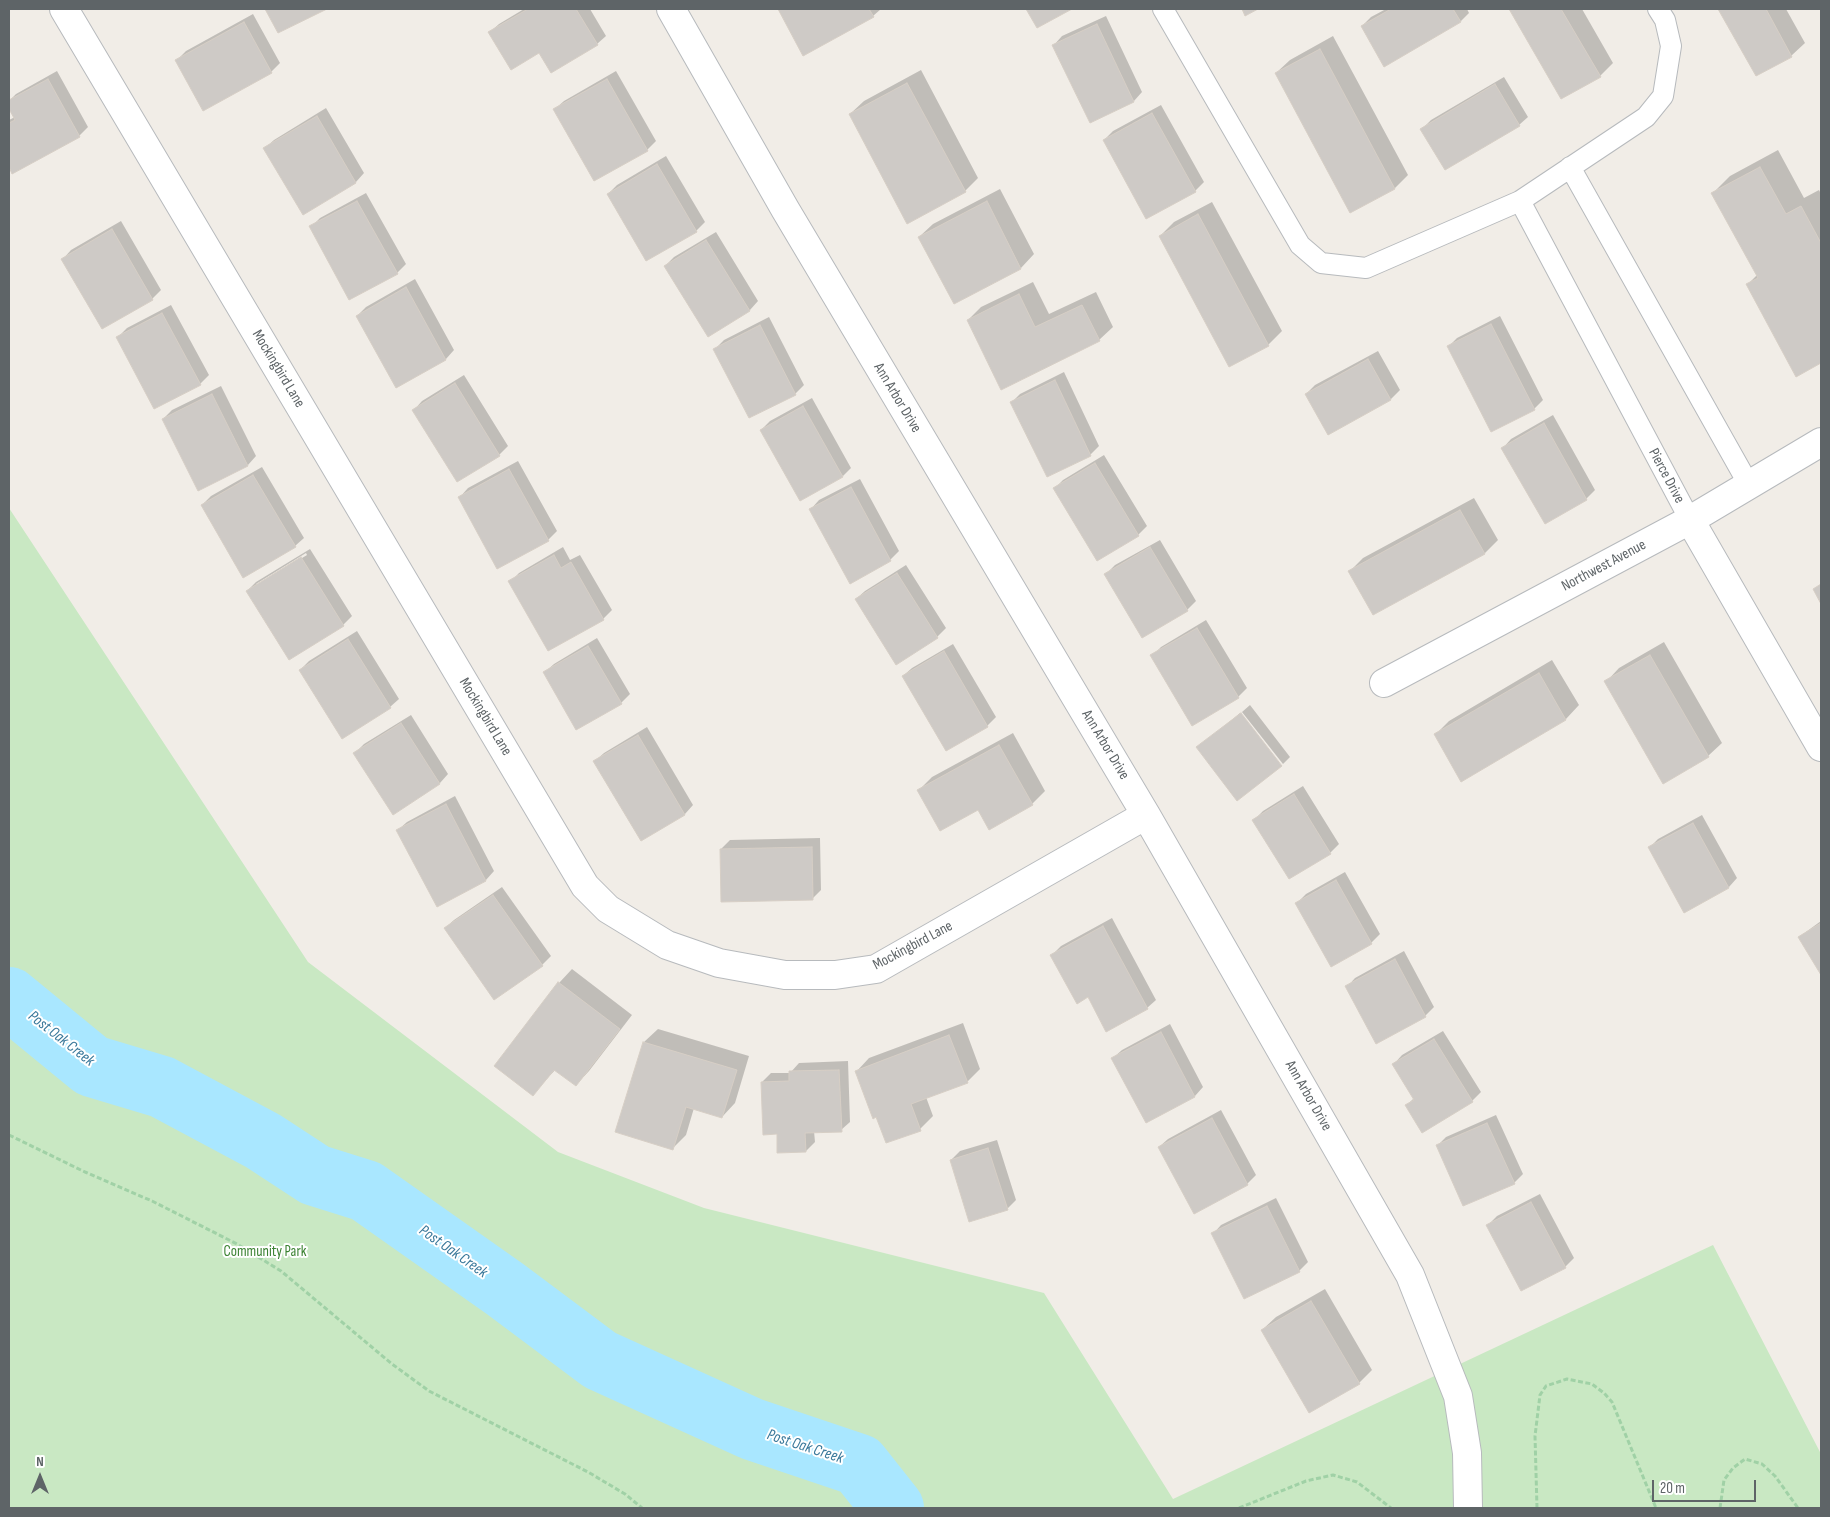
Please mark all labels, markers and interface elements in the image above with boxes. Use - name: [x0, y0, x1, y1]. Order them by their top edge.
- street label: Mockingbird Lane: [248, 327, 308, 411]
- street label: Ann Arbor Drive: [869, 360, 925, 436]
- street label: Pierce Drive: [1644, 445, 1688, 507]
- street label: Northwest Avenue: [1559, 536, 1649, 596]
- street label: Mockingbird Lane: [455, 675, 515, 759]
- street label: Ann Arbor Drive: [1077, 707, 1133, 783]
- street label: Mockingbird Lane: [870, 918, 956, 974]
- water label: Post Oak Creek: [24, 1007, 98, 1071]
- street label: Ann Arbor Drive: [1281, 1058, 1335, 1134]
- water label: Post Oak Creek: [415, 1221, 491, 1283]
- park label: Community Park: [224, 1243, 306, 1261]
- water label: Post Oak Creek: [764, 1426, 846, 1468]
- north arrow: [15, 1452, 65, 1502]
- text: N: [36, 1453, 44, 1470]
- scale bar: [1655, 1470, 1759, 1502]
- text: 20 m: [1660, 1479, 1685, 1498]

